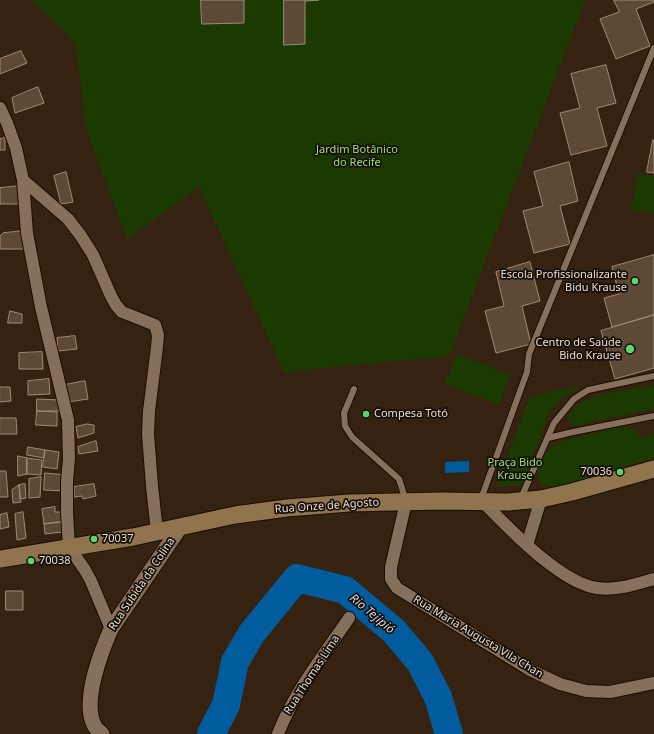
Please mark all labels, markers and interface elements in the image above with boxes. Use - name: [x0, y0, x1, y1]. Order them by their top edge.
- park label: Jardim Botânico do Recife: [316, 143, 398, 169]
- place label: Escola Profissionalizante Bidu Krause: [501, 268, 627, 294]
- marker: Escola Profissionalizante Bidu Krause: [630, 276, 640, 286]
- place label: Centro de Saúde Bido Krause: [535, 336, 621, 362]
- marker: Centro de Saúde Bido Krause: [624, 343, 636, 355]
- place label: Compesa Totó: [374, 407, 448, 421]
- marker: Compesa Totó: [361, 409, 371, 419]
- park label: Praça Bido Krause: [488, 456, 542, 482]
- place label: 70036: [581, 465, 612, 479]
- marker: 70036: [615, 467, 625, 477]
- street label: Rua Onze de Agosto: [274, 496, 380, 516]
- place label: 70037: [102, 532, 133, 546]
- marker: 70037: [89, 534, 99, 544]
- street label: Rua Subida da Colina: [106, 535, 178, 633]
- place label: 70038: [39, 554, 70, 568]
- marker: 70038: [26, 556, 36, 566]
- water label: Rio Tejipió: [347, 591, 397, 637]
- street label: Rua Maria Augusta Vila Chan: [411, 593, 545, 681]
- street label: Rua Thomas Lima: [281, 633, 343, 717]

